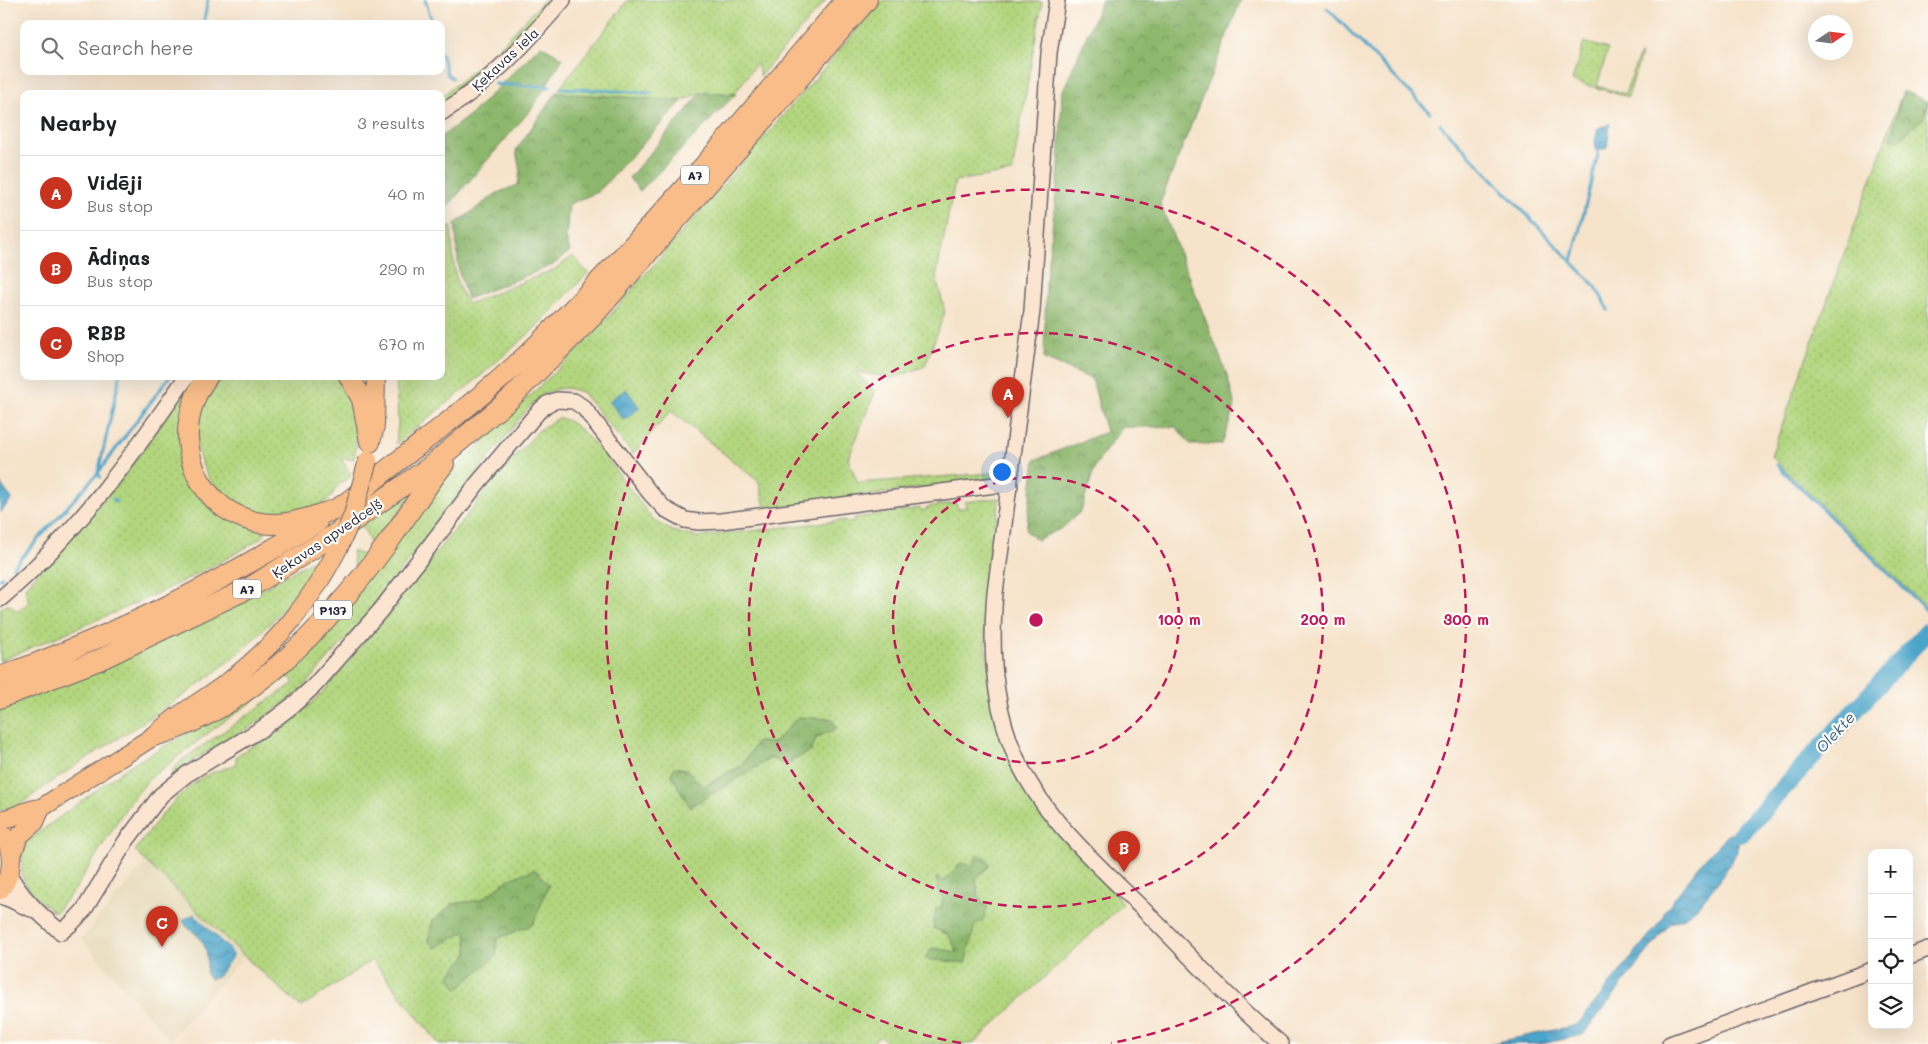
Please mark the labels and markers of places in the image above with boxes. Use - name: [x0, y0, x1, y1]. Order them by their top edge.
- pin: A: [992, 377, 1024, 418]
- centre of rings: [1027, 611, 1045, 629]
- pin: B: [1108, 831, 1140, 872]
- pin: C: [146, 906, 178, 947]

